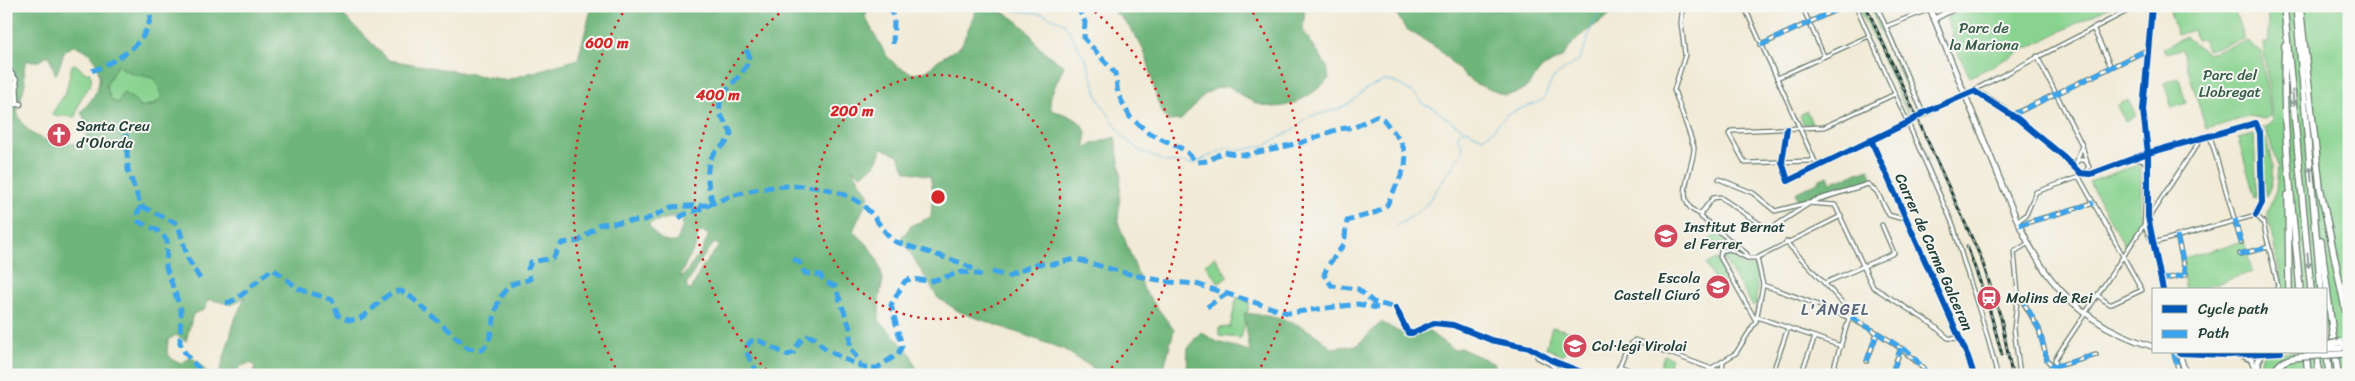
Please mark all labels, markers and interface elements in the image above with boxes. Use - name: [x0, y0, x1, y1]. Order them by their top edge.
- park label: Parc de la Mariona: [1949, 15, 2019, 58]
- text: 600 m: [585, 30, 629, 56]
- park label: Parc del Llobregat: [2199, 62, 2262, 105]
- text: 400 m: [695, 82, 740, 108]
- one-way arrow: [2288, 90, 2298, 106]
- text: 200 m: [829, 98, 874, 124]
- place label: Santa Creu d'Olorda: [76, 113, 150, 156]
- church icon: Santa Creu d'Olorda: [46, 122, 72, 148]
- one-way arrow: [2306, 166, 2316, 182]
- street label: Carrer de Carme Galceran: [1887, 169, 1981, 335]
- centre of rings: [929, 188, 947, 206]
- place label: Institut Bernat el Ferrer: [1683, 214, 1786, 257]
- school or university icon: Institut Bernat el Ferrer: [1653, 223, 1679, 249]
- one-way arrow: [2303, 252, 2313, 268]
- place label: Escola Castell Ciuró: [1614, 265, 1700, 308]
- school or university icon: Escola Castell Ciuró: [1705, 274, 1731, 300]
- station icon: Molins de Rei: [1976, 285, 2002, 311]
- place label: Molins de Rei: [2006, 285, 2093, 311]
- legend: [2152, 288, 2328, 354]
- district label: L'ÀNGEL: [1801, 295, 1869, 324]
- text: Cycle path: [2198, 296, 2269, 322]
- text: Path: [2198, 320, 2229, 346]
- school or university icon: Col·legi Virolai: [1562, 333, 1588, 359]
- place label: Col·legi Virolai: [1592, 333, 1688, 359]

